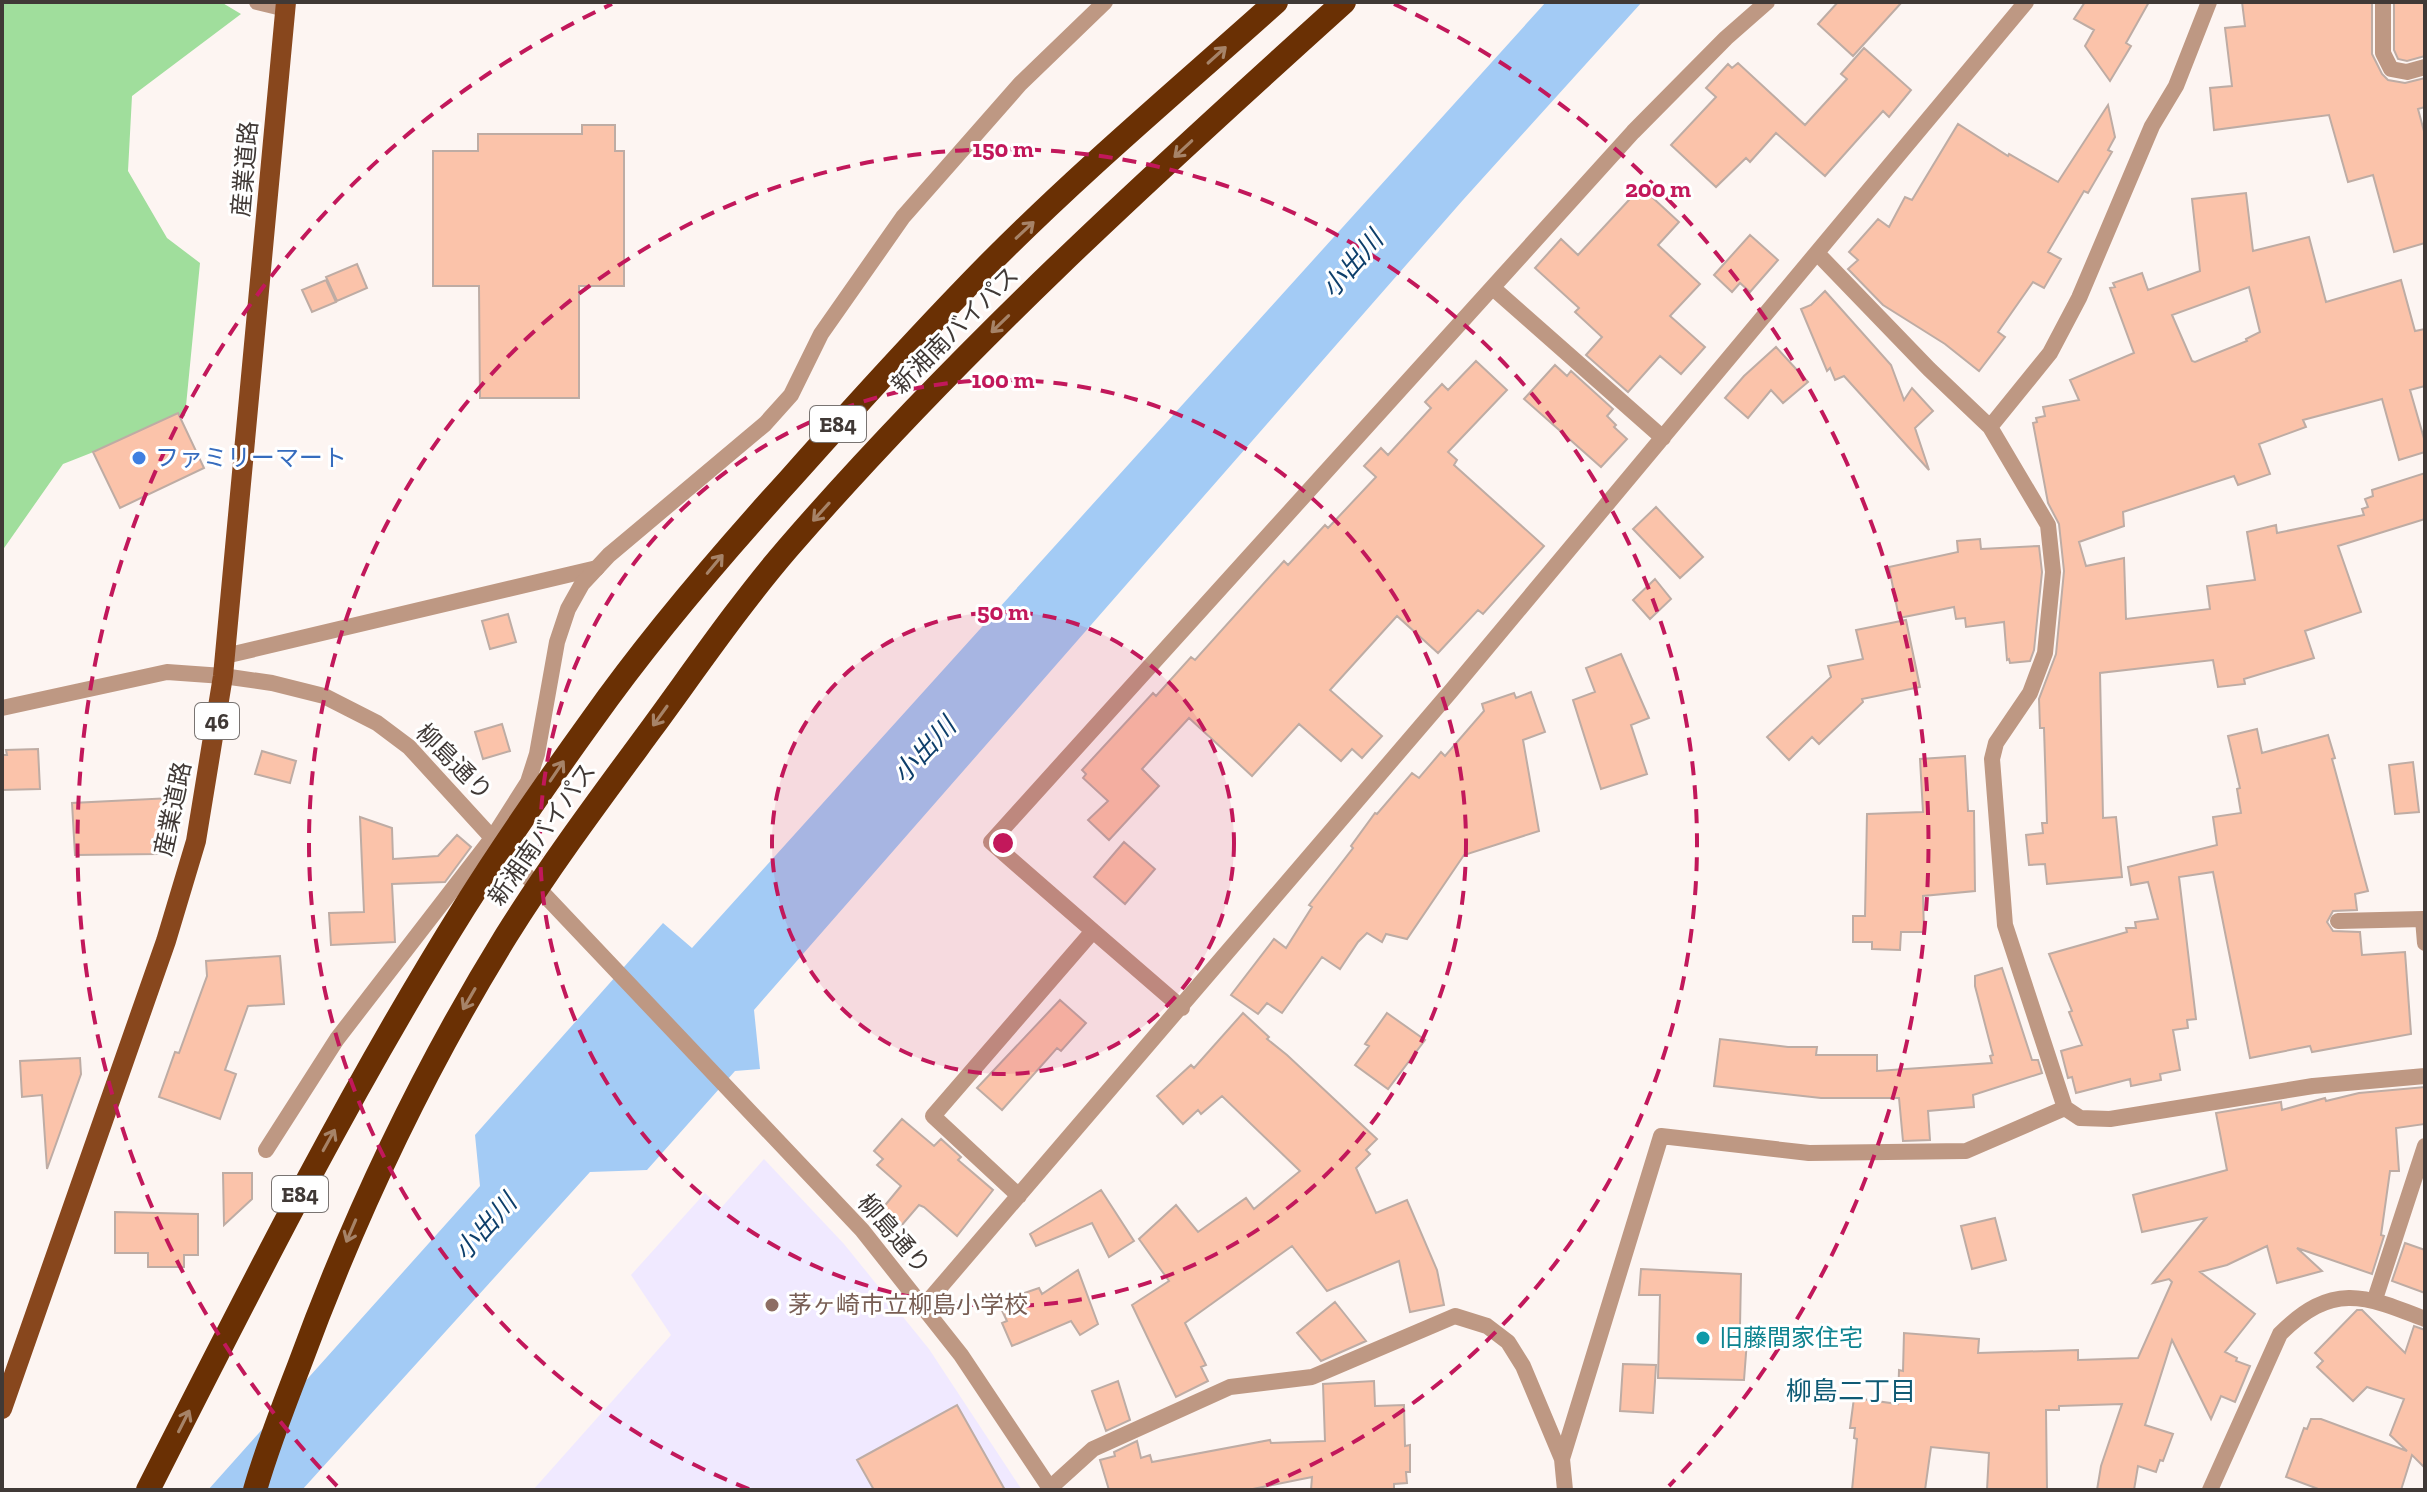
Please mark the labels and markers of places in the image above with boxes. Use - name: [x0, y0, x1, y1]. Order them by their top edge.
- place label: ファミリーマート: [155, 443, 347, 472]
- marker: ファミリーマート: [130, 449, 148, 467]
- centre of rings: [989, 829, 1017, 857]
- place label: 茅ヶ崎市立柳島小学校: [788, 1290, 1028, 1319]
- marker: 茅ヶ崎市立柳島小学校: [763, 1296, 781, 1314]
- place label: 旧藤間家住宅: [1719, 1323, 1863, 1352]
- marker: 旧藤間家住宅: [1694, 1329, 1712, 1347]

